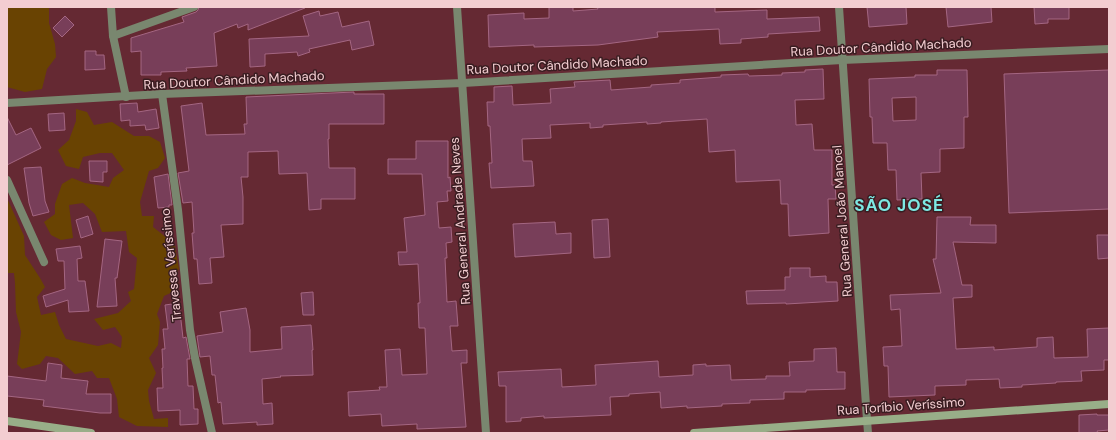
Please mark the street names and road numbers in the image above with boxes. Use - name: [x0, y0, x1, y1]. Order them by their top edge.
- street label: Rua Doutor Cândido Machado: [790, 34, 972, 60]
- street label: Rua Doutor Cândido Machado: [466, 52, 648, 78]
- street label: Rua Doutor Cândido Machado: [143, 67, 325, 93]
- street label: Rua General Andrade Neves: [446, 137, 474, 305]
- street label: Rua General João Manoel: [828, 145, 856, 297]
- street label: Travessa Veríssimo: [157, 207, 185, 323]
- street label: Rua Toríbio Veríssimo: [837, 393, 966, 419]

